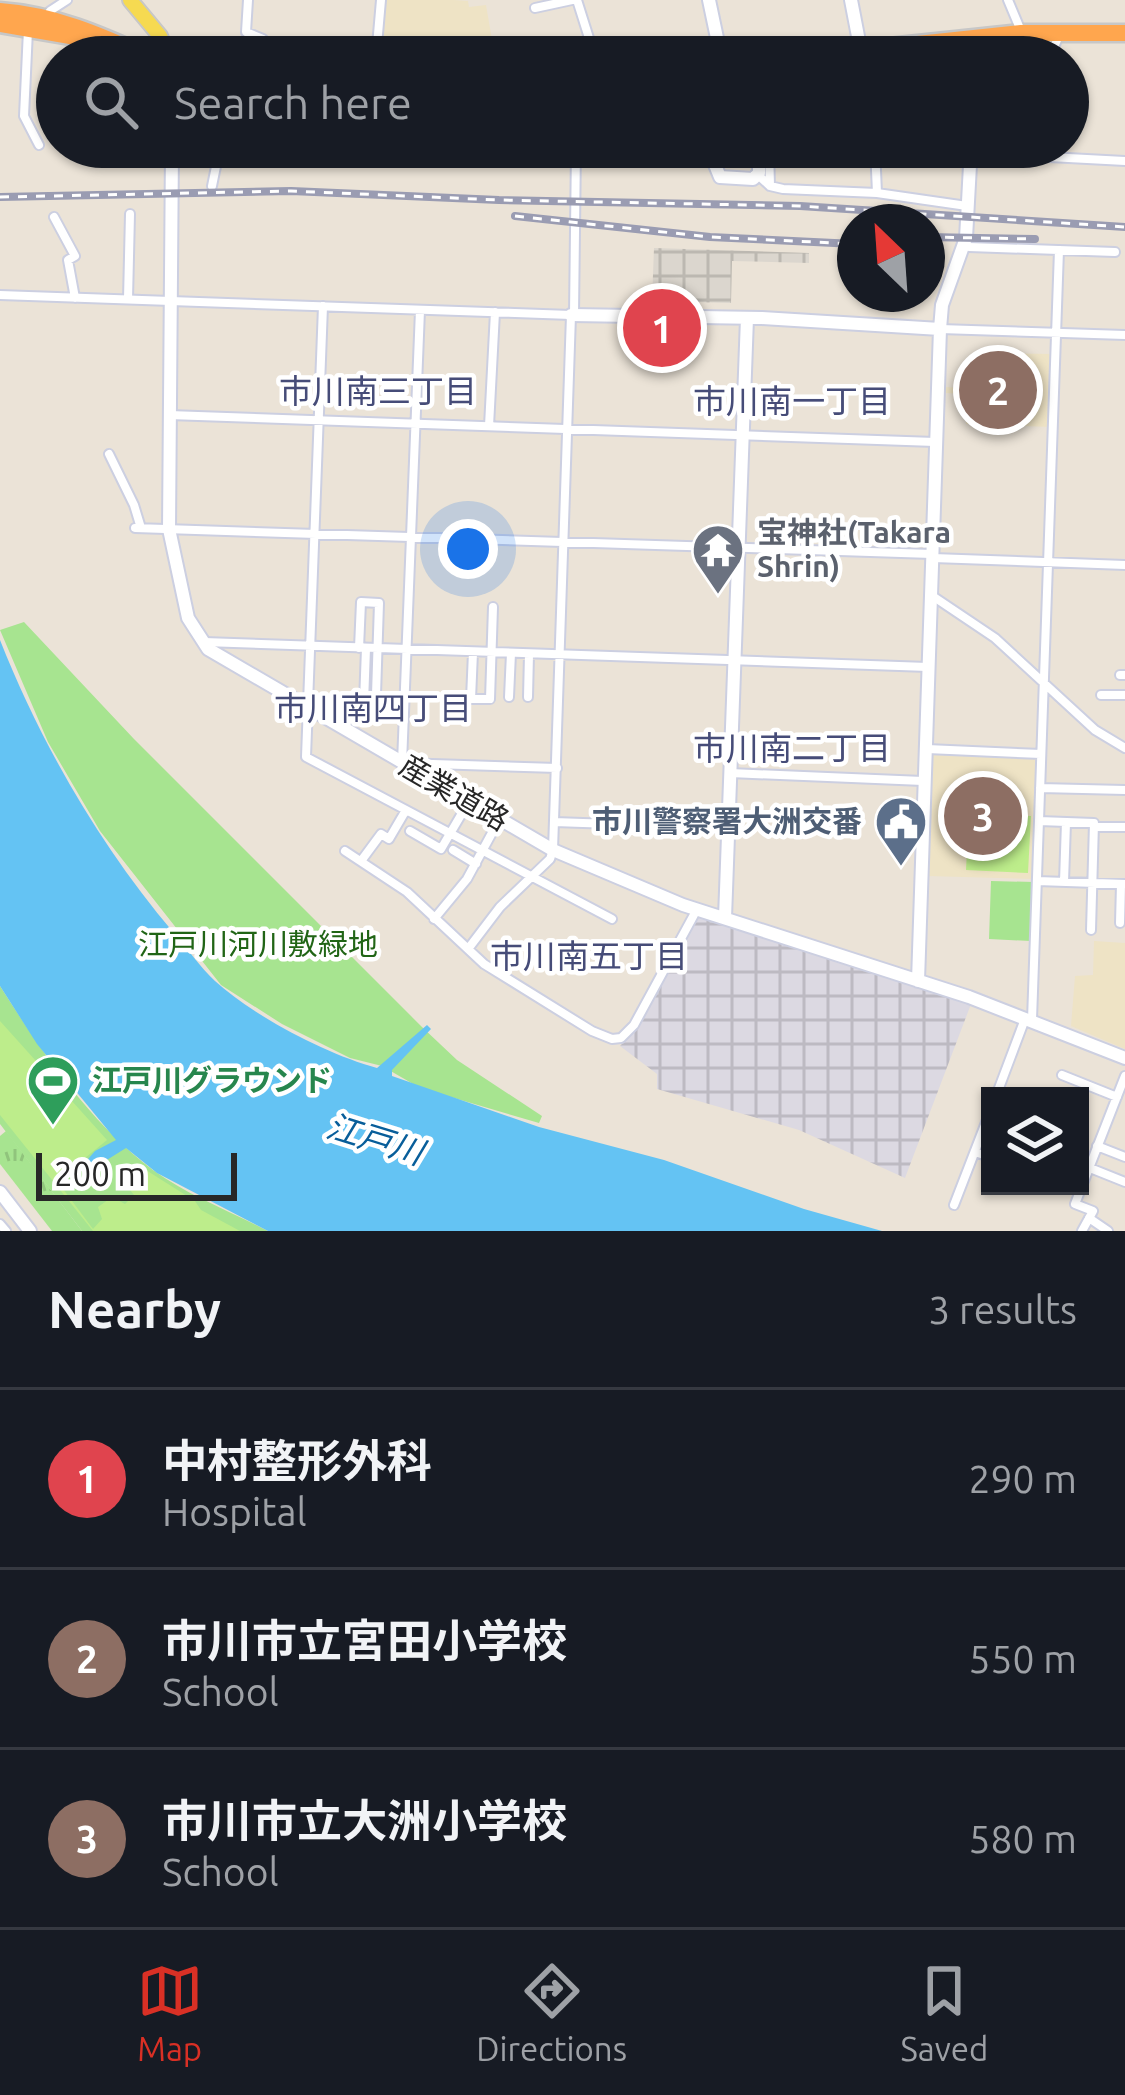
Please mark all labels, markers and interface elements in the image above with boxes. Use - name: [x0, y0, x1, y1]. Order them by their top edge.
- search box: [36, 36, 1089, 168]
- icon: search: [78, 69, 144, 135]
- text: Search here: [174, 77, 412, 128]
- north arrow: [837, 204, 945, 312]
- pin: 1: [623, 283, 701, 373]
- pin: 2: [959, 345, 1037, 435]
- district label: 市川南三丁目: [279, 372, 477, 409]
- district label: 市川南一丁目: [693, 382, 891, 419]
- place label: 宝神社(Takara Shrin): [757, 515, 951, 583]
- your location: [438, 519, 498, 579]
- temple icon: 宝神社(Takara Shrin): [690, 522, 746, 596]
- district label: 市川南四丁目: [274, 689, 472, 726]
- district label: 市川南二丁目: [693, 729, 891, 766]
- street label: 産業道路: [394, 747, 515, 837]
- pin: 3: [944, 771, 1022, 861]
- public building icon: 市川警察署大洲交番: [873, 794, 929, 868]
- place label: 市川警察署大洲交番: [592, 804, 862, 838]
- park label: 江戸川河川敷緑地: [138, 927, 378, 961]
- district label: 市川南五丁目: [490, 937, 688, 974]
- sports icon: 江戸川グラウンド: [25, 1053, 81, 1127]
- place label: 江戸川グラウンド: [92, 1063, 332, 1097]
- map controls: [981, 1087, 1089, 1195]
- button: layers: [981, 1087, 1089, 1195]
- water label: 江戸川: [322, 1106, 431, 1172]
- scale bar: [36, 1147, 237, 1200]
- text: 200 m: [54, 1155, 146, 1192]
- text: Nearby: [48, 1280, 221, 1338]
- text: 3 results: [928, 1288, 1077, 1331]
- text: 中村整形外科: [162, 1435, 432, 1486]
- text: 1: [76, 1457, 98, 1500]
- text: 290 m: [968, 1457, 1077, 1500]
- text: Hospital: [162, 1490, 307, 1533]
- text: 市川市立宮田小学校: [162, 1615, 567, 1666]
- text: 2: [76, 1637, 98, 1680]
- text: 550 m: [968, 1637, 1077, 1680]
- text: School: [162, 1670, 279, 1713]
- text: 市川市立大洲小学校: [162, 1795, 567, 1846]
- text: 3: [76, 1817, 98, 1860]
- text: 580 m: [968, 1817, 1077, 1860]
- text: School: [162, 1850, 279, 1893]
- tab: Map: [137, 1958, 203, 2067]
- tab: Directions: [476, 1958, 627, 2067]
- tab: Saved: [900, 1958, 988, 2067]

